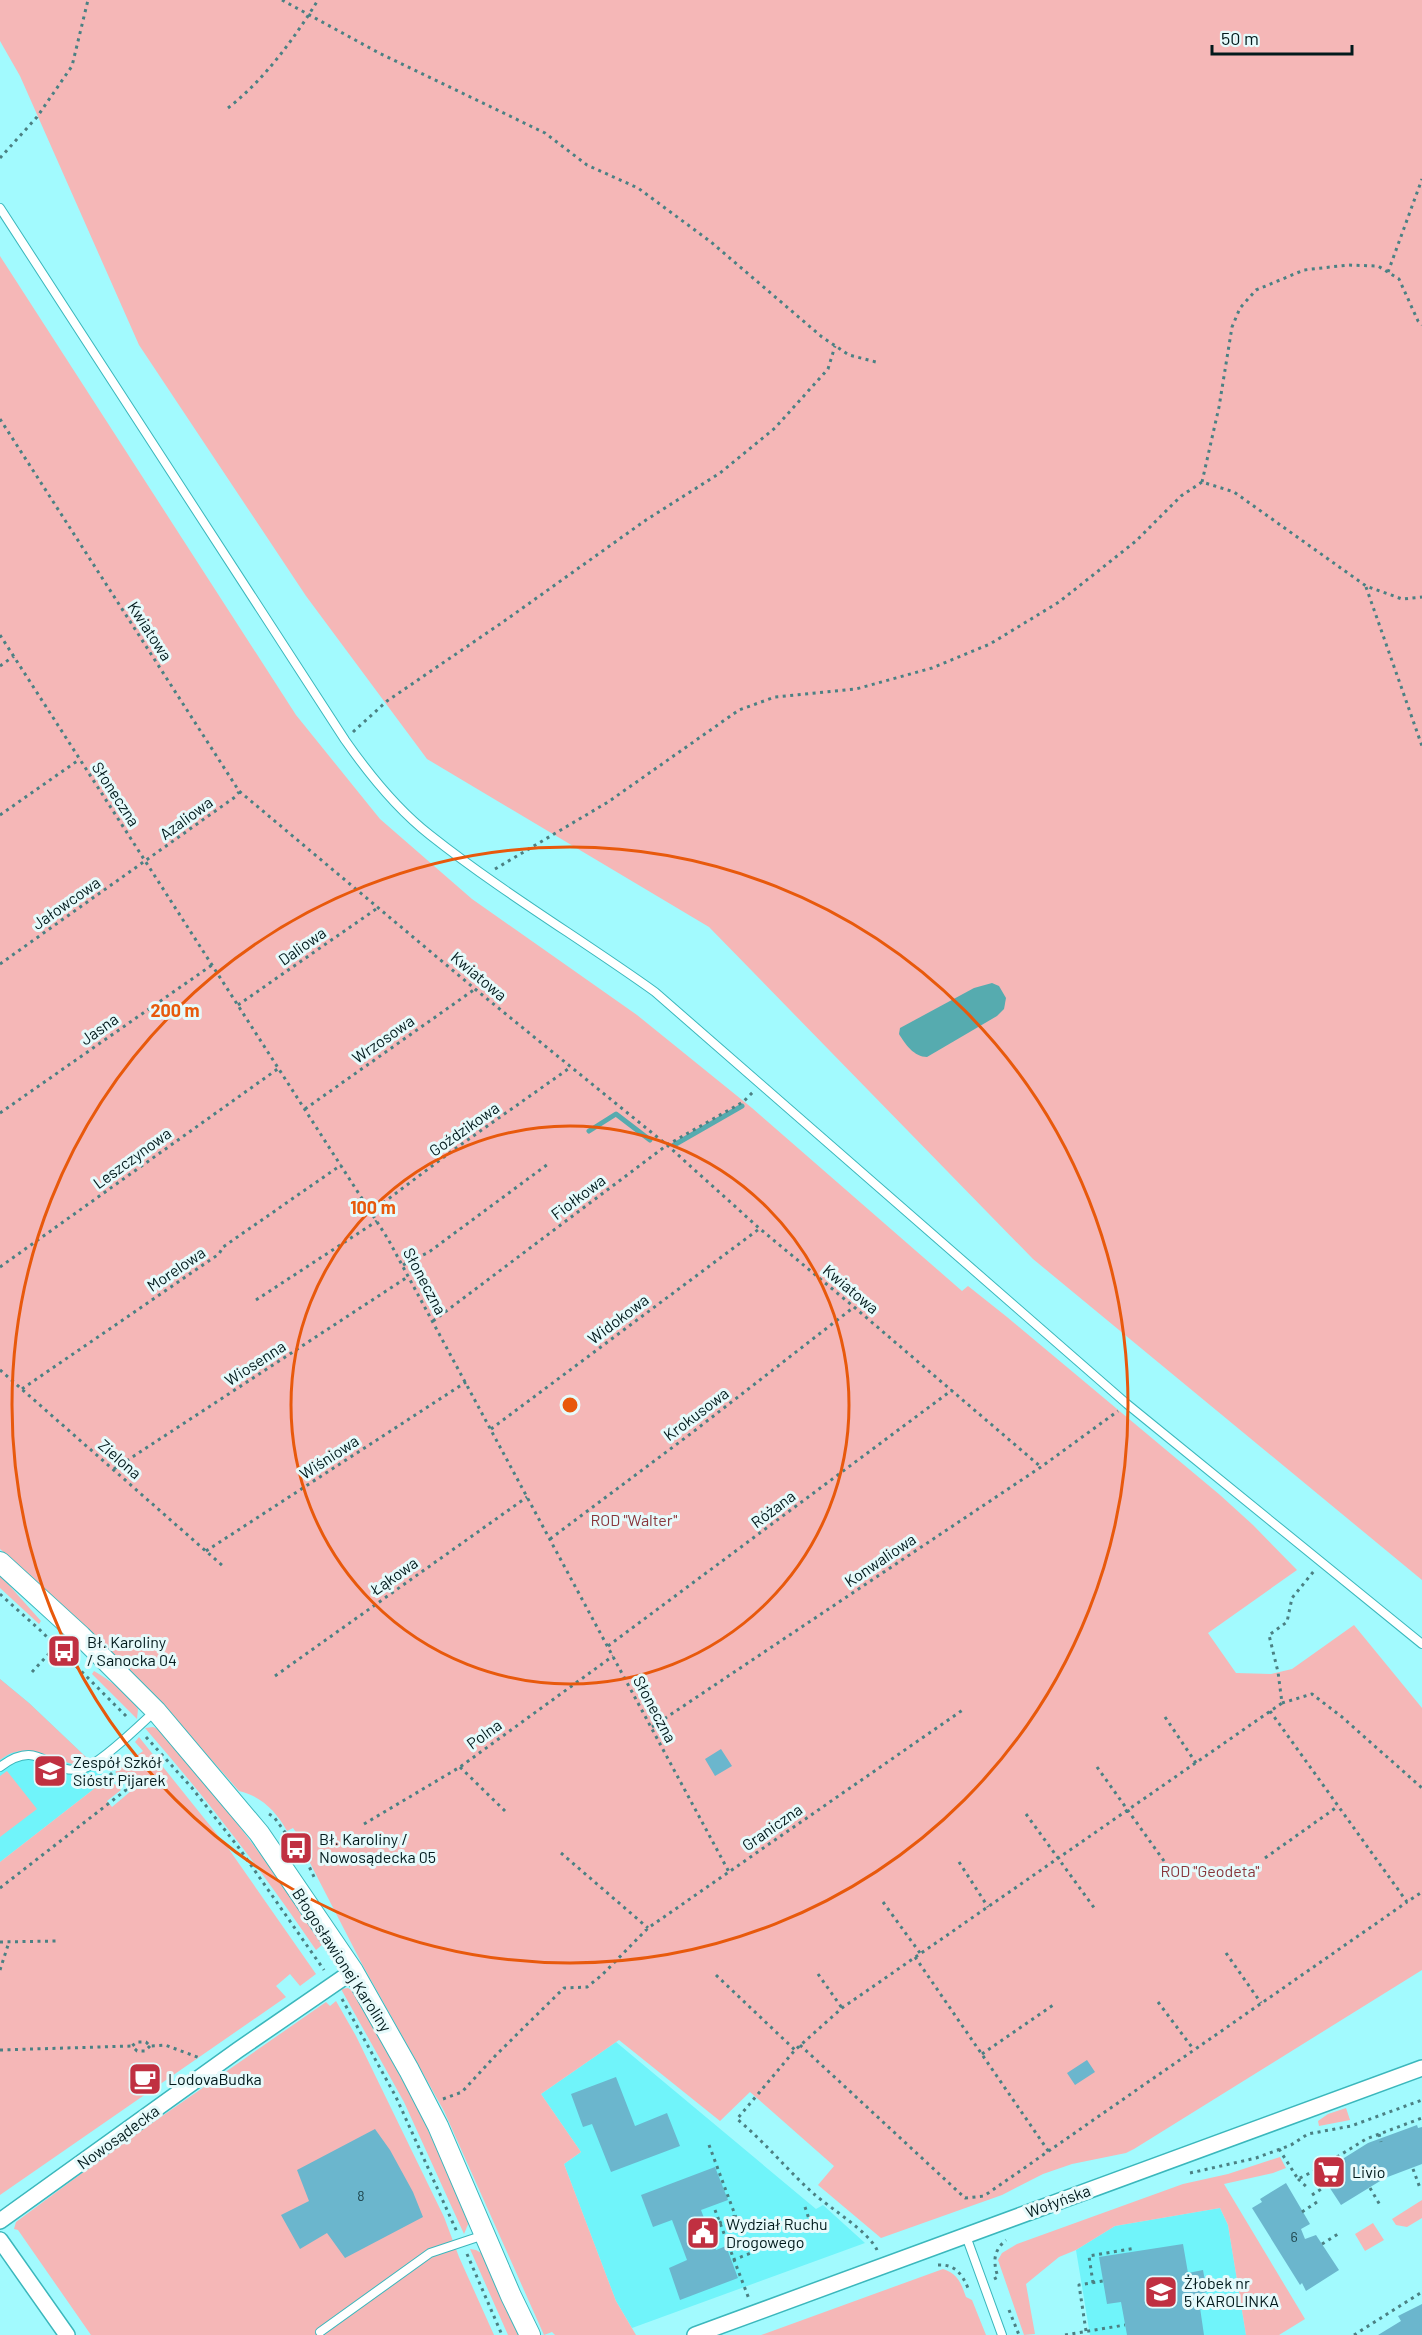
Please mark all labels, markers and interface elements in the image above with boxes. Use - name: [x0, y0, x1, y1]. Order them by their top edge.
- scale bar: [1212, 18, 1352, 56]
- text: 50 m: [1221, 27, 1259, 49]
- street label: Kwiatowa: [124, 598, 177, 664]
- street label: Słoneczna: [89, 758, 144, 829]
- street label: Azaliowa: [156, 792, 216, 843]
- street label: Jałowcowa: [28, 872, 103, 933]
- street label: Daliowa: [274, 922, 329, 969]
- street label: Kwiatowa: [448, 947, 511, 1004]
- text: 200 m: [150, 999, 200, 1021]
- street label: Jasna: [76, 1009, 121, 1048]
- street label: Wrzosowa: [348, 1010, 417, 1067]
- street label: Goździkowa: [425, 1098, 502, 1160]
- street label: Leszczynowa: [89, 1123, 174, 1192]
- street label: Fiołkowa: [547, 1170, 609, 1223]
- text: 100 m: [350, 1196, 396, 1218]
- street label: Morelowa: [143, 1242, 208, 1295]
- street label: Słoneczna: [400, 1244, 451, 1317]
- street label: Kwiatowa: [820, 1260, 883, 1317]
- street label: Widokowa: [584, 1290, 652, 1348]
- street label: Wiosenna: [221, 1336, 289, 1389]
- street label: Krokusowa: [659, 1383, 732, 1444]
- centre of rings: [560, 1395, 580, 1415]
- street label: Wiśniowa: [296, 1430, 362, 1483]
- street label: Zielona: [95, 1435, 146, 1482]
- street label: Różana: [747, 1486, 799, 1531]
- park label: ROD "Walter": [591, 1510, 677, 1529]
- street label: Konwaliowa: [840, 1529, 919, 1590]
- street label: Łąkowa: [366, 1552, 421, 1599]
- place label: Bł. Karoliny / Sanocka 04: [87, 1632, 177, 1669]
- bus stop icon: Bł. Karoliny / Sanocka 04: [46, 1633, 82, 1669]
- street label: Słoneczna: [630, 1672, 681, 1745]
- street label: Polna: [463, 1715, 505, 1753]
- place label: Zespół Szkół Sióstr Pijarek: [73, 1752, 165, 1789]
- school or university icon: Zespół Szkół Sióstr Pijarek: [32, 1753, 68, 1789]
- street label: Graniczna: [738, 1799, 805, 1854]
- place label: Bł. Karoliny / Nowosądecka 05: [319, 1829, 436, 1866]
- bus stop icon: Bł. Karoliny / Nowosądecka 05: [278, 1830, 314, 1866]
- park label: ROD "Geodeta": [1160, 1861, 1260, 1880]
- street label: Błogosławionej Karoliny: [289, 1884, 396, 2036]
- cafe icon: LodovaBudka: [127, 2061, 163, 2097]
- place label: LodovaBudka: [168, 2069, 262, 2088]
- street label: Nowosądecka: [73, 2101, 162, 2173]
- supermarket icon: Livio: [1311, 2154, 1347, 2190]
- place label: Livio: [1352, 2162, 1386, 2181]
- street label: Wołyńska: [1023, 2180, 1093, 2221]
- house number: 8: [357, 2187, 365, 2204]
- place label: Wydział Ruchu Drogowego: [726, 2214, 828, 2251]
- public building icon: Wydział Ruchu Drogowego: [685, 2215, 721, 2251]
- house number: 6: [1290, 2228, 1298, 2245]
- place label: Żłobek nr 5 KAROLINKA: [1184, 2273, 1279, 2310]
- school or university icon: Żłobek nr 5 KAROLINKA: [1143, 2274, 1179, 2310]

